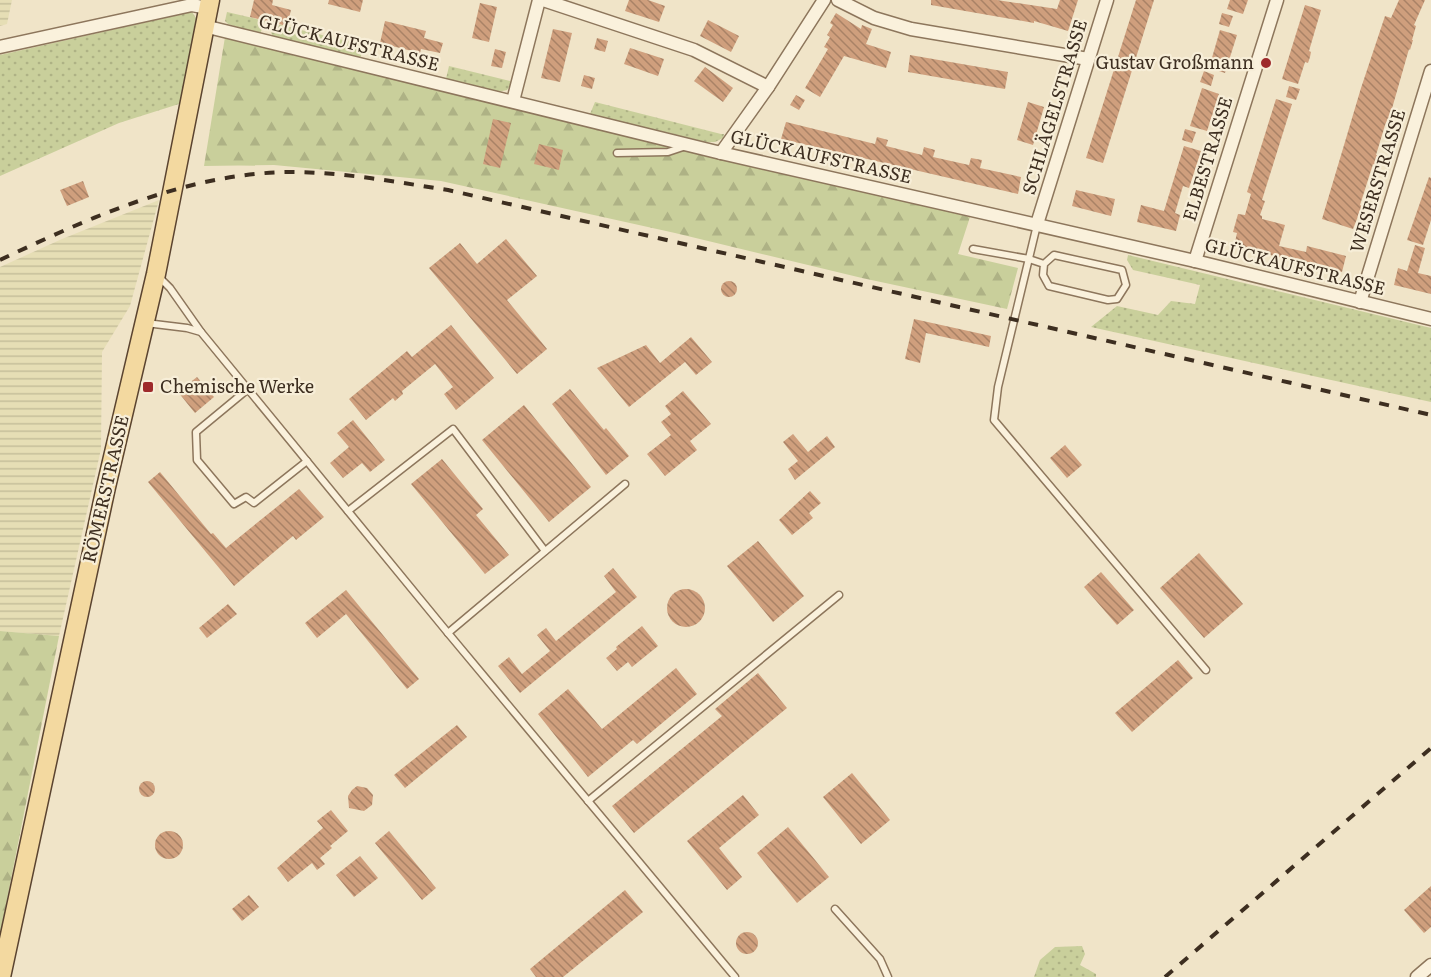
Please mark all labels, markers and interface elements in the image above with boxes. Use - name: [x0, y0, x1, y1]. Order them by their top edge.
- street label: GLÜCKAUFSTRASSE: [256, 6, 442, 77]
- street label: SCHLÄGELSTRASSE: [1014, 16, 1093, 198]
- place label: Gustav Großmann: [1096, 48, 1254, 75]
- marker: Gustav Großmann: [1259, 56, 1273, 70]
- street label: ELBESTRASSE: [1175, 93, 1238, 224]
- street label: WESERSTRASSE: [1342, 105, 1411, 256]
- street label: GLÜCKAUFSTRASSE: [728, 122, 915, 190]
- street label: GLÜCKAUFSTRASSE: [1202, 230, 1388, 301]
- place label: Chemische Werke: [160, 372, 314, 399]
- marker: Chemische Werke: [141, 380, 155, 394]
- street label: RÖMERSTRASSE: [74, 412, 135, 565]

